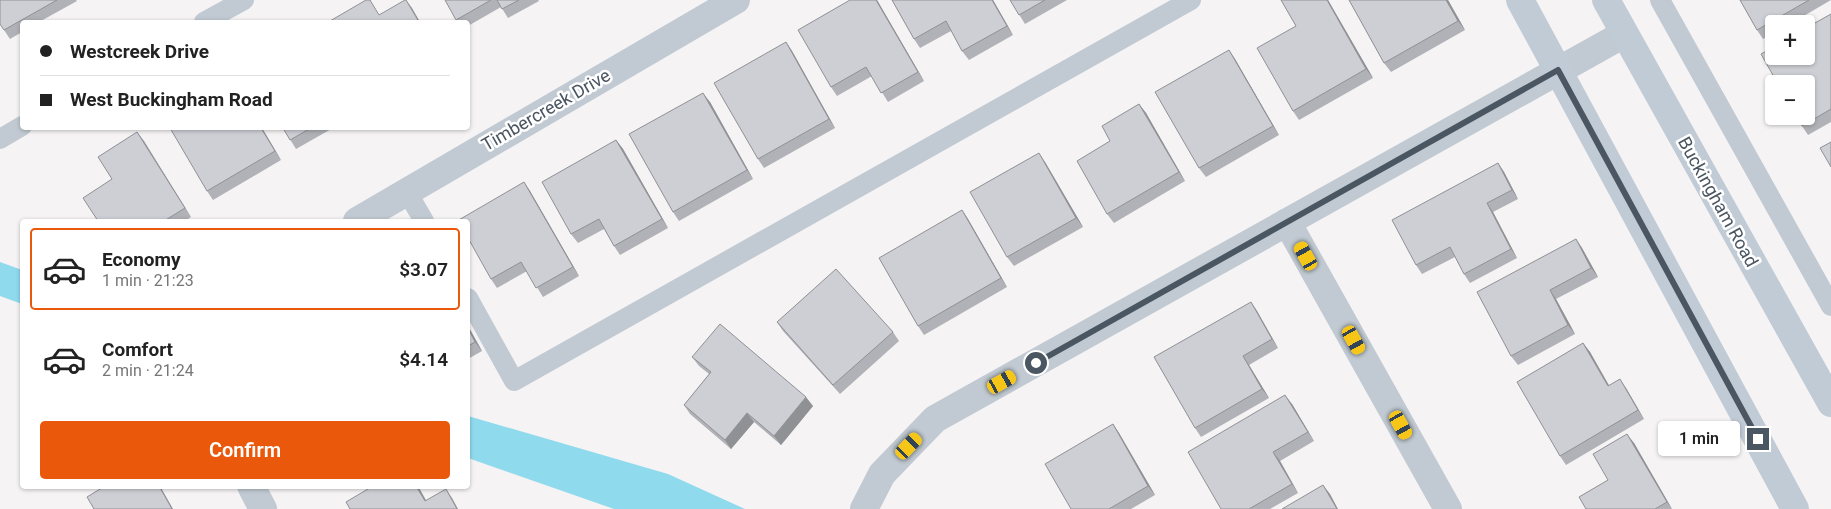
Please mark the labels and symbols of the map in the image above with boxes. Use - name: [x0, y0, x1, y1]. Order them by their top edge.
- street label: Timbercreek Drive: [478, 64, 614, 155]
- street label: Buckingham Road: [1674, 133, 1763, 270]
- car: [1292, 239, 1319, 273]
- car: [1340, 323, 1367, 357]
- route start: [1025, 352, 1047, 374]
- car: [985, 368, 1018, 396]
- car: [1387, 408, 1414, 442]
- callout: 1 min: [1658, 422, 1740, 456]
- route end: [1747, 428, 1769, 450]
- car: [893, 430, 924, 462]

